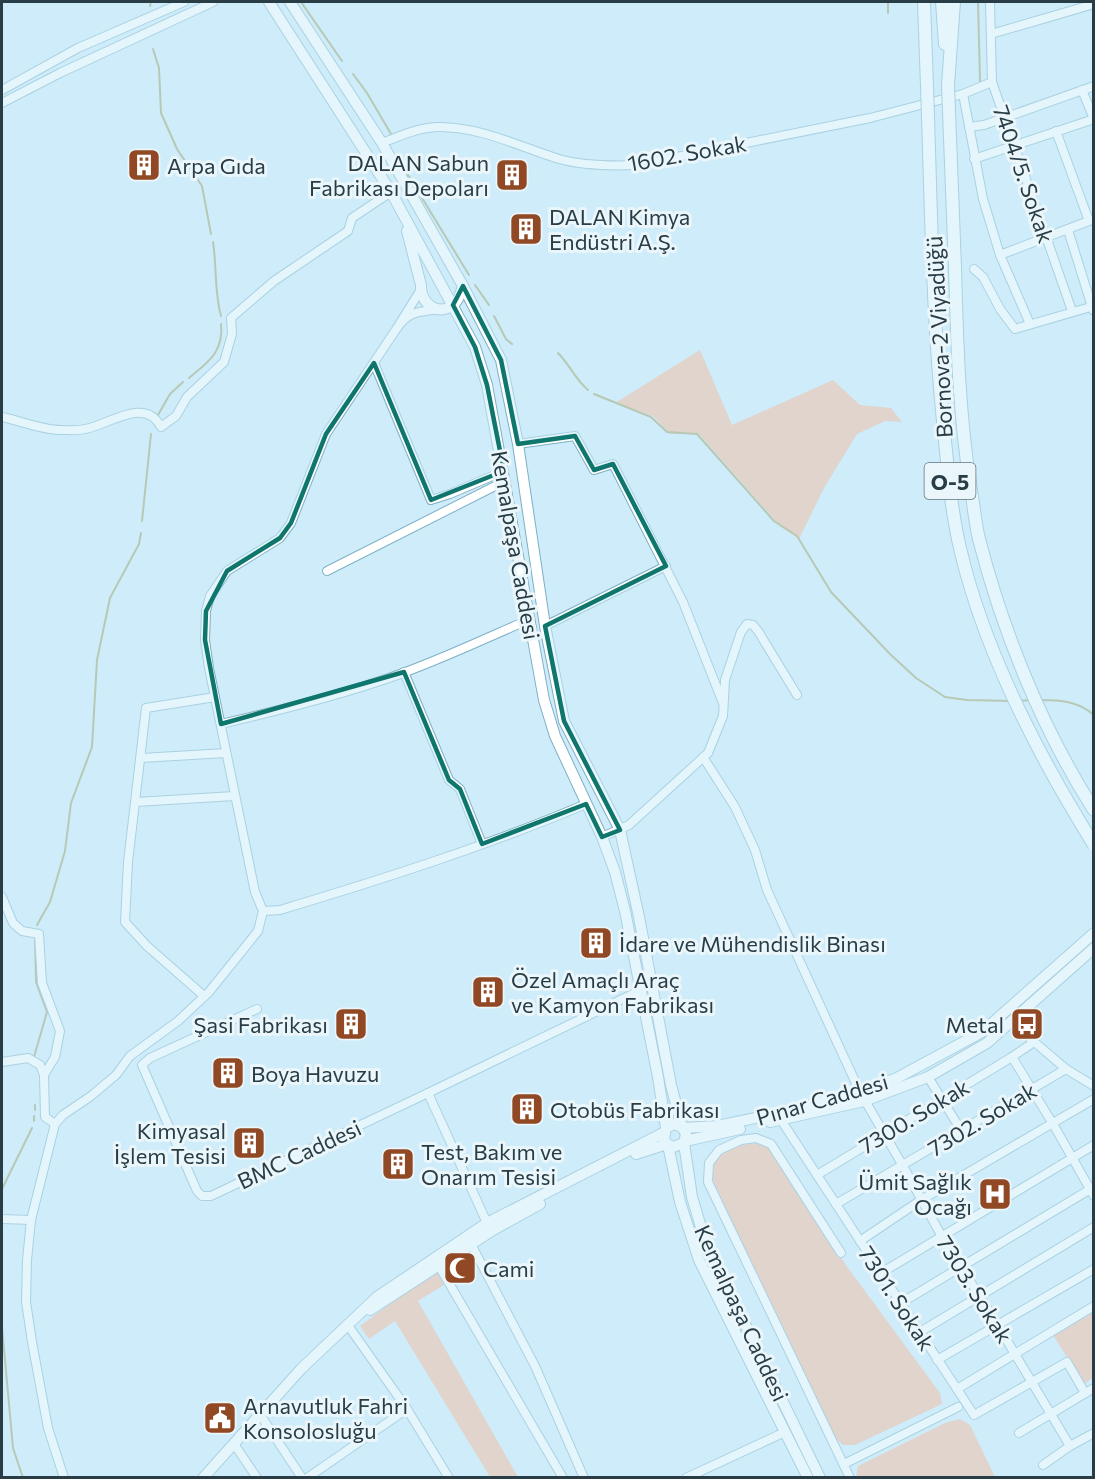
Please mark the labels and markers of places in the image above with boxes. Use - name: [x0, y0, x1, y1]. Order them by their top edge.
- building icon: Arpa Gıda: [126, 147, 162, 183]
- place label: DALAN Sabun Fabrikası Depoları: [309, 149, 489, 201]
- place label: Arpa Gıda: [167, 152, 266, 179]
- building icon: DALAN Sabun Fabrikası Depoları: [494, 157, 530, 193]
- place label: DALAN Kimya Endüstri A.Ş.: [549, 203, 690, 255]
- building icon: DALAN Kimya Endüstri A.Ş.: [508, 211, 544, 247]
- building icon: İdare ve Mühendislik Binası: [578, 925, 614, 961]
- place label: İdare ve Mühendislik Binası: [619, 930, 886, 957]
- place label: Özel Amaçlı Araç ve Kamyon Fabrikası: [511, 966, 714, 1018]
- building icon: Özel Amaçlı Araç ve Kamyon Fabrikası: [470, 974, 506, 1010]
- building icon: Şasi Fabrikası: [333, 1006, 369, 1042]
- bus stop icon: Metal: [1009, 1006, 1045, 1042]
- place label: Şasi Fabrikası: [193, 1011, 328, 1038]
- place label: Metal: [945, 1011, 1004, 1038]
- building icon: Boya Havuzu: [210, 1055, 246, 1091]
- place label: Boya Havuzu: [251, 1060, 379, 1087]
- building icon: Otobüs Fabrikası: [509, 1091, 545, 1127]
- place label: Otobüs Fabrikası: [550, 1096, 720, 1123]
- place label: Kimyasal İşlem Tesisi: [114, 1117, 226, 1169]
- building icon: Kimyasal İşlem Tesisi: [231, 1125, 267, 1161]
- place label: Test, Bakım ve Onarım Tesisi: [421, 1138, 562, 1190]
- building icon: Test, Bakım ve Onarım Tesisi: [380, 1146, 416, 1182]
- place label: Ümit Sağlık Ocağı: [858, 1168, 972, 1220]
- hospital icon: Ümit Sağlık Ocağı: [977, 1176, 1013, 1212]
- mosque icon: Cami: [442, 1250, 478, 1286]
- place label: Cami: [483, 1255, 534, 1282]
- place label: Arnavutluk Fahri Konsolosluğu: [243, 1392, 408, 1444]
- public building icon: Arnavutluk Fahri Konsolosluğu: [202, 1400, 238, 1436]

